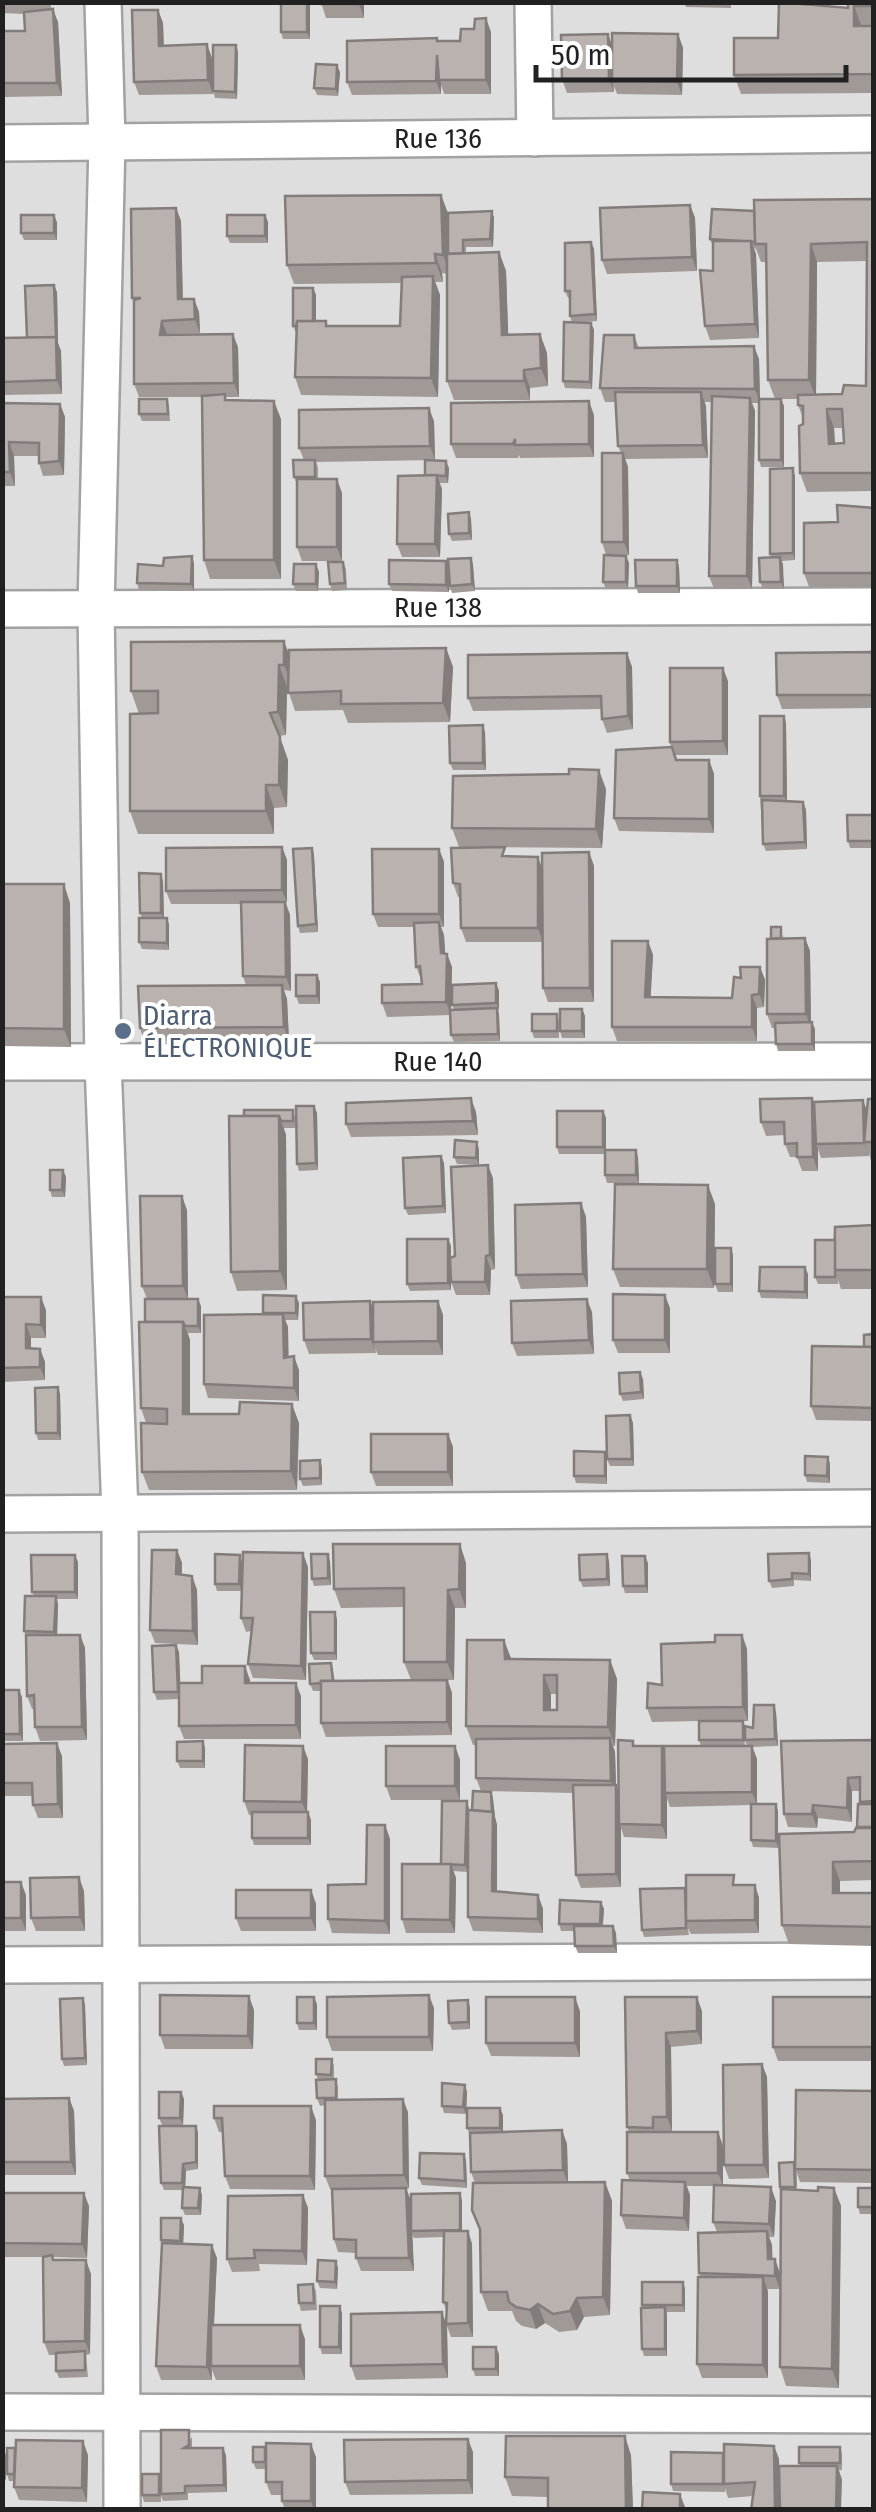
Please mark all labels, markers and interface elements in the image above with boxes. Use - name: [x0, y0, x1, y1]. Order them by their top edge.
- scale bar: [536, 20, 846, 82]
- text: 50 m: [551, 37, 611, 73]
- street label: Rue 136: [394, 122, 482, 155]
- street label: Rue 138: [394, 591, 482, 624]
- place label: Diarra ÉLECTRONIQUE: [143, 999, 312, 1064]
- marker: Diarra ÉLECTRONIQUE: [112, 1020, 134, 1042]
- street label: Rue 140: [393, 1045, 483, 1078]

